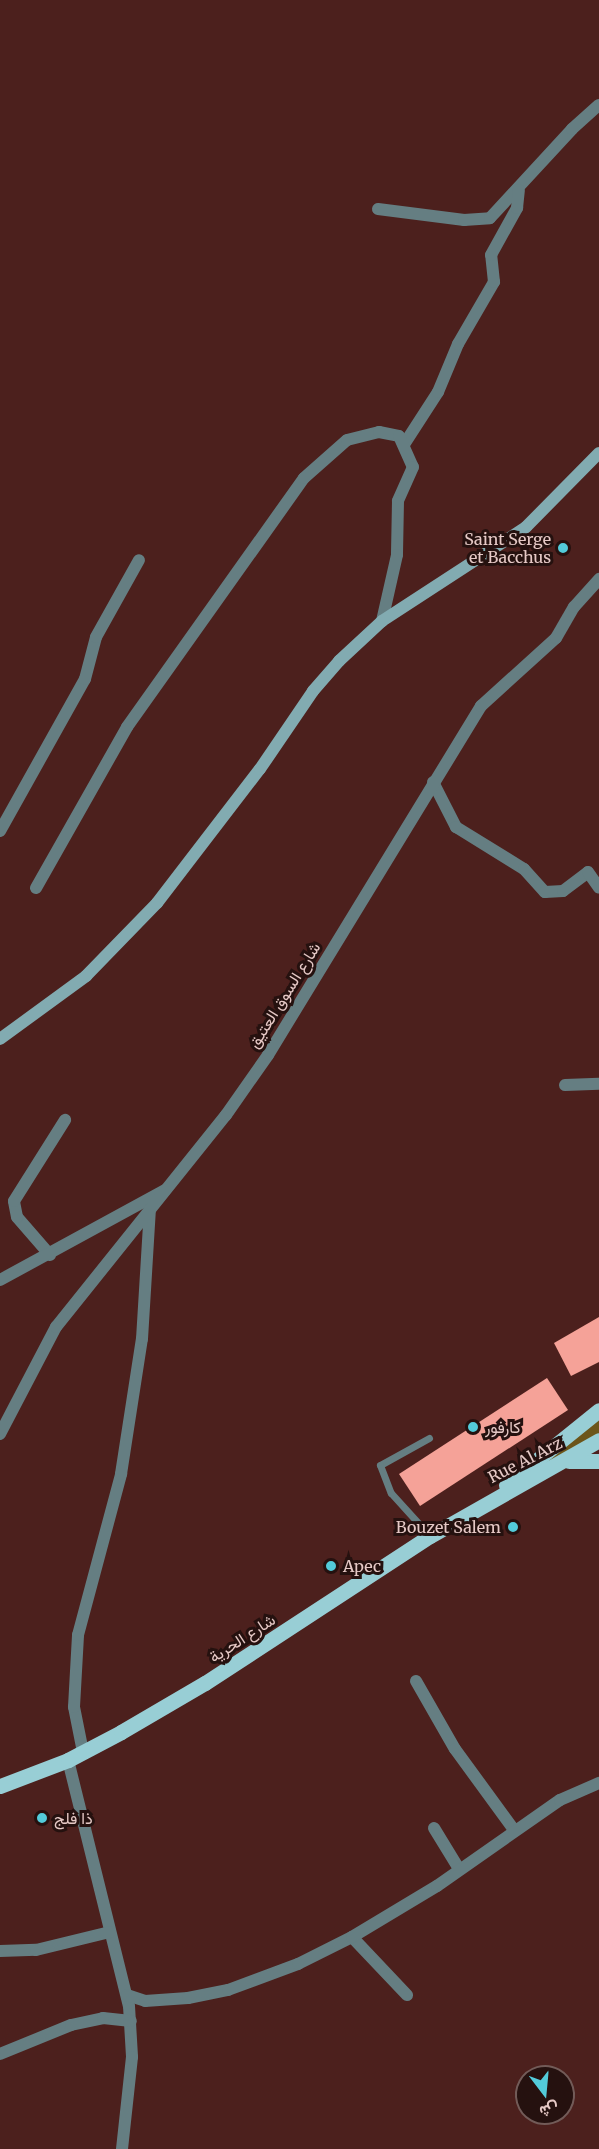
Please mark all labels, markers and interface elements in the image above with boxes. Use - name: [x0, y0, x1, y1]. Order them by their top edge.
- place label: Saint Serge et Bacchus: [464, 529, 551, 567]
- marker: Saint Serge et Bacchus: [556, 541, 570, 555]
- street label: شارع السوق العتيق: [244, 939, 324, 1051]
- place label: كارفور: [485, 1417, 521, 1437]
- marker: كارفور: [466, 1420, 480, 1434]
- street label: Rue Al Arz: [485, 1433, 565, 1487]
- place label: Bouzet Salem: [396, 1517, 501, 1537]
- marker: Bouzet Salem: [506, 1520, 520, 1534]
- place label: Apec: [343, 1556, 381, 1576]
- marker: Apec: [324, 1559, 338, 1573]
- street label: شارع الحرية: [205, 1610, 279, 1666]
- place label: ذا فلج: [54, 1808, 93, 1828]
- marker: ذا فلج: [35, 1811, 49, 1825]
- north arrow: [515, 2065, 575, 2125]
- text: ش: [537, 2098, 561, 2123]

